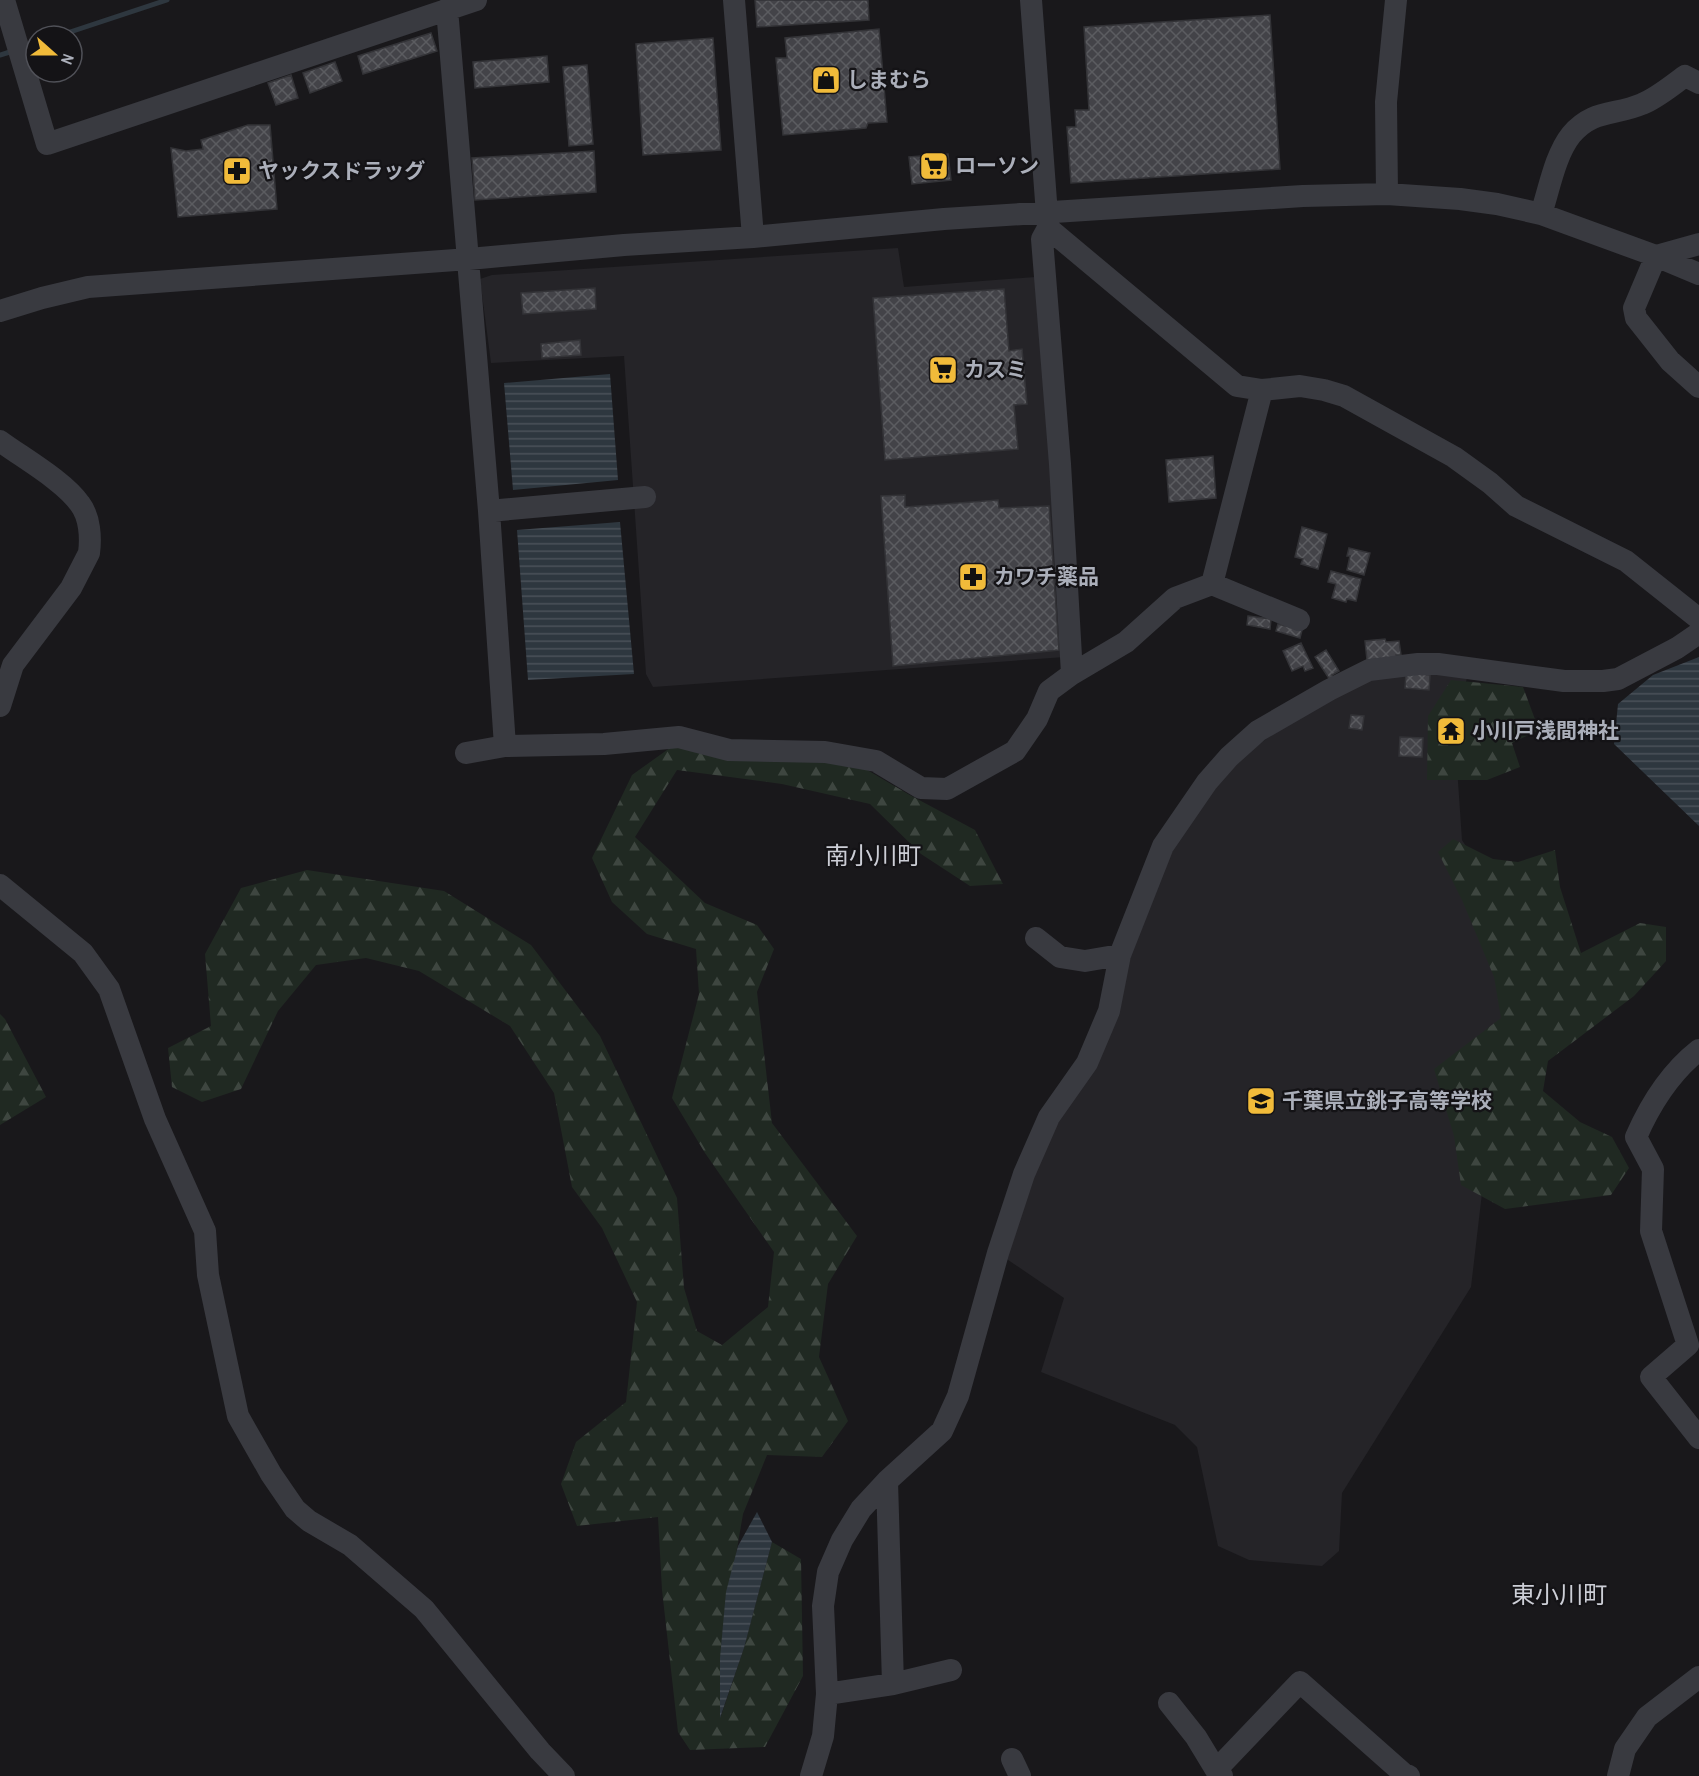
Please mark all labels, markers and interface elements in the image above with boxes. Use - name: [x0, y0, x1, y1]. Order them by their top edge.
- north arrow: [24, 24, 84, 84]
- text: N: [56, 51, 80, 68]
- shop icon: しまむら: [810, 64, 842, 96]
- place label: しまむら: [847, 65, 931, 94]
- supermarket icon: ローソン: [918, 150, 950, 182]
- place label: ローソン: [955, 151, 1039, 180]
- pharmacy icon: ヤックスドラッグ: [221, 155, 253, 187]
- place label: ヤックスドラッグ: [258, 156, 425, 185]
- supermarket icon: カスミ: [927, 354, 959, 386]
- place label: カスミ: [964, 355, 1027, 384]
- pharmacy icon: カワチ薬品: [957, 561, 989, 593]
- place label: カワチ薬品: [994, 562, 1099, 591]
- temple icon: 小川戸浅間神社: [1435, 715, 1467, 747]
- place label: 小川戸浅間神社: [1472, 716, 1619, 745]
- district label: 南小川町: [825, 839, 921, 871]
- school or university icon: 千葉県立銚子高等学校: [1245, 1085, 1277, 1117]
- place label: 千葉県立銚子高等学校: [1282, 1086, 1492, 1115]
- district label: 東小川町: [1511, 1578, 1607, 1610]

